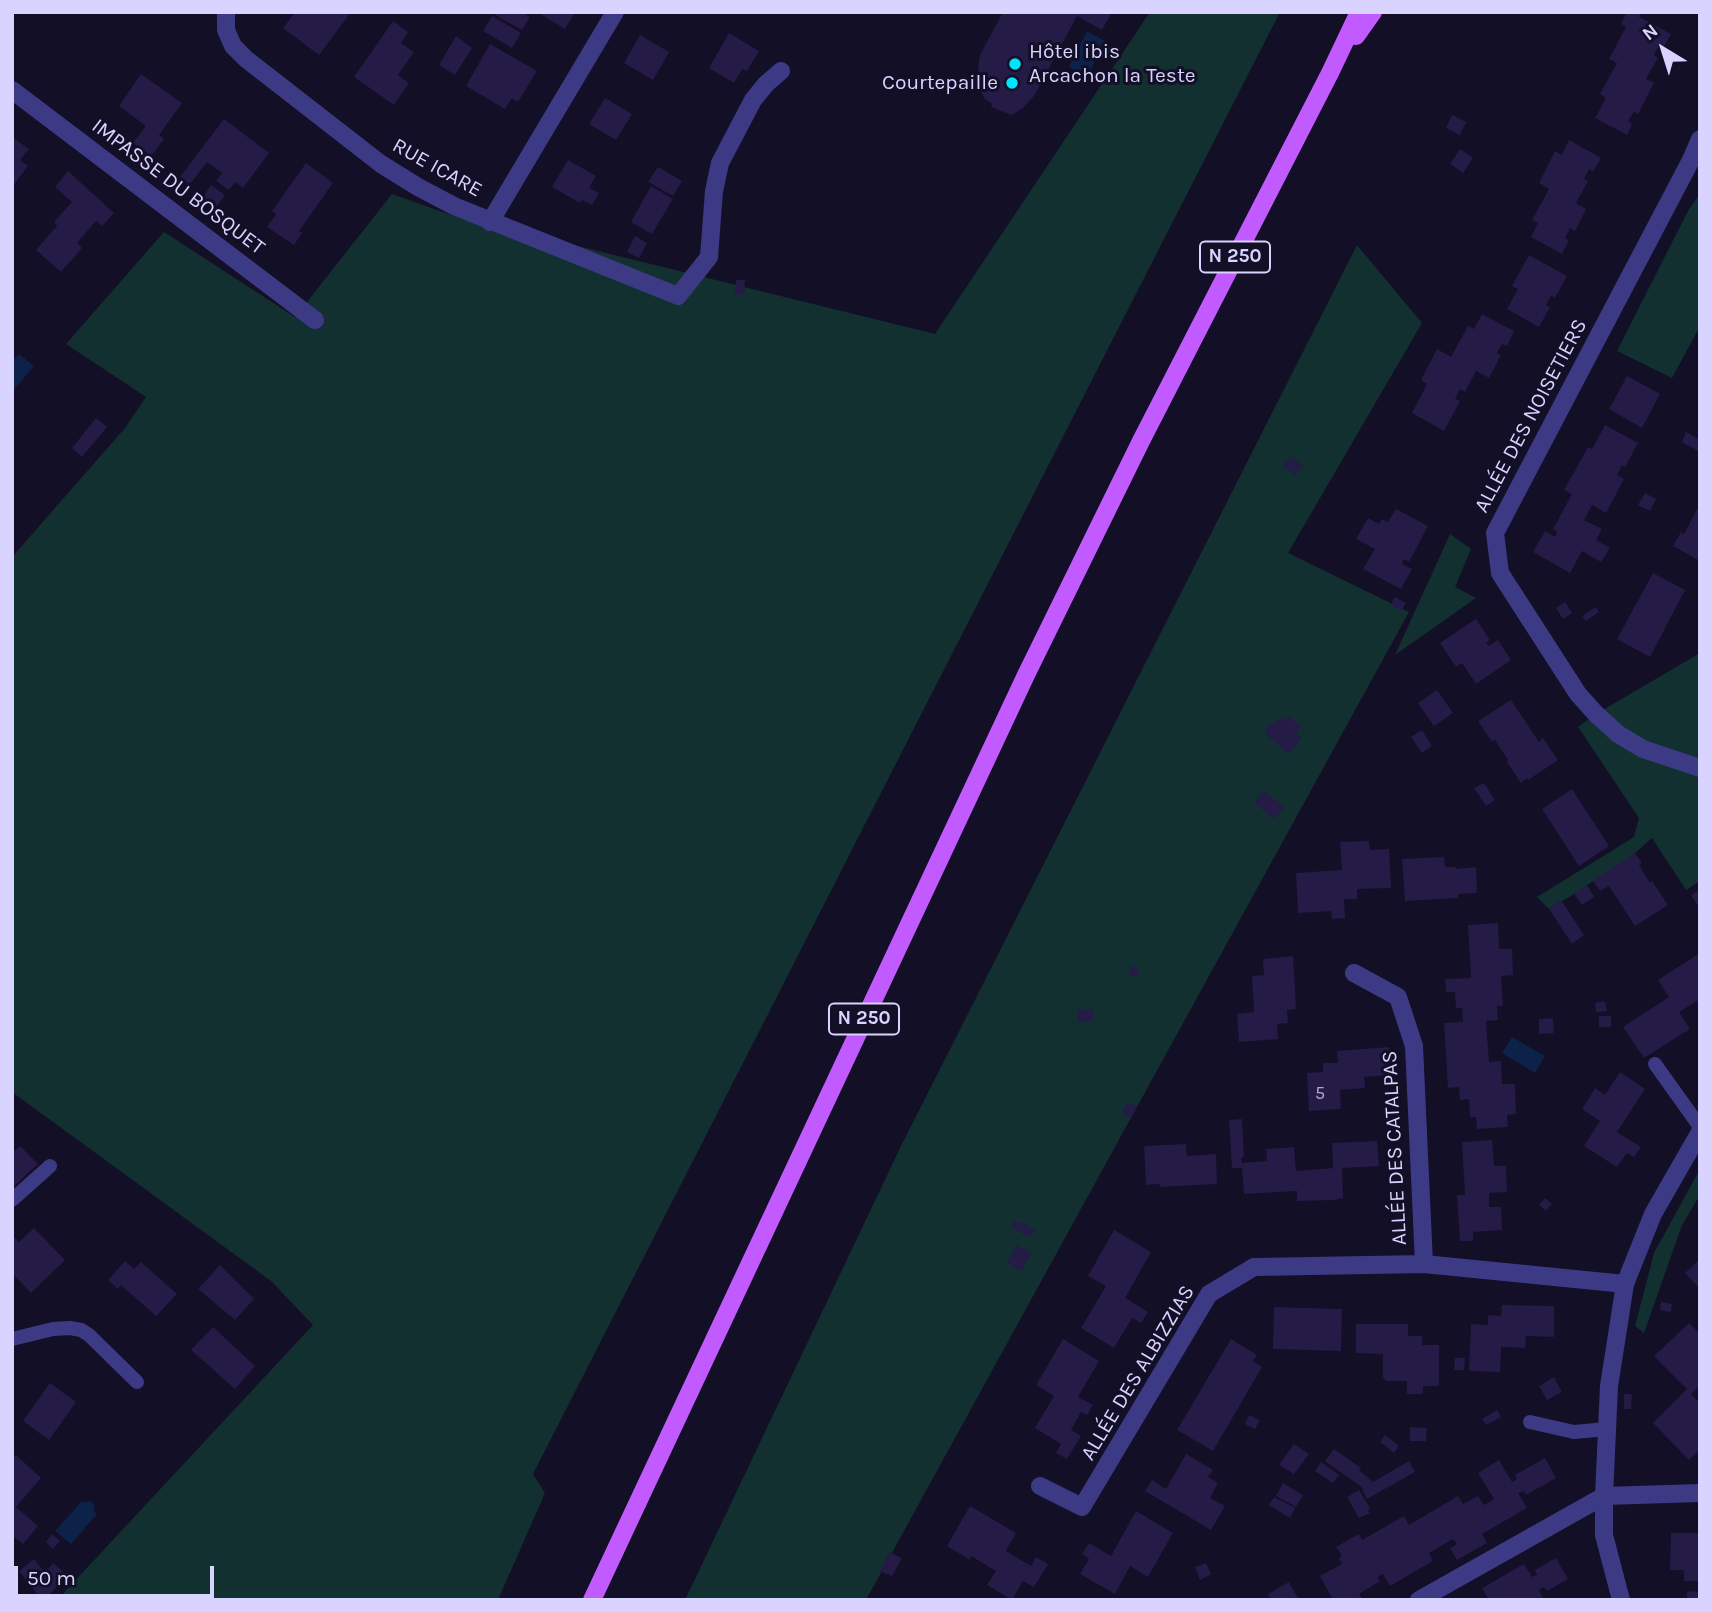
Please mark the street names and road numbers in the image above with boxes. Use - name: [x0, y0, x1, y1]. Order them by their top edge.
- street label: IMPASSE DU BOSQUET: [86, 114, 270, 260]
- street label: RUE ICARE: [388, 133, 486, 203]
- road number: N 250: [1200, 242, 1270, 272]
- street label: ALLÉE DES NOISETIERS: [1469, 315, 1593, 517]
- road number: N 250: [829, 1004, 899, 1035]
- street label: ALLÉE DES CATALPAS: [1377, 1050, 1413, 1246]
- street label: ALLÉE DES ALBIZZIAS: [1076, 1281, 1200, 1465]

